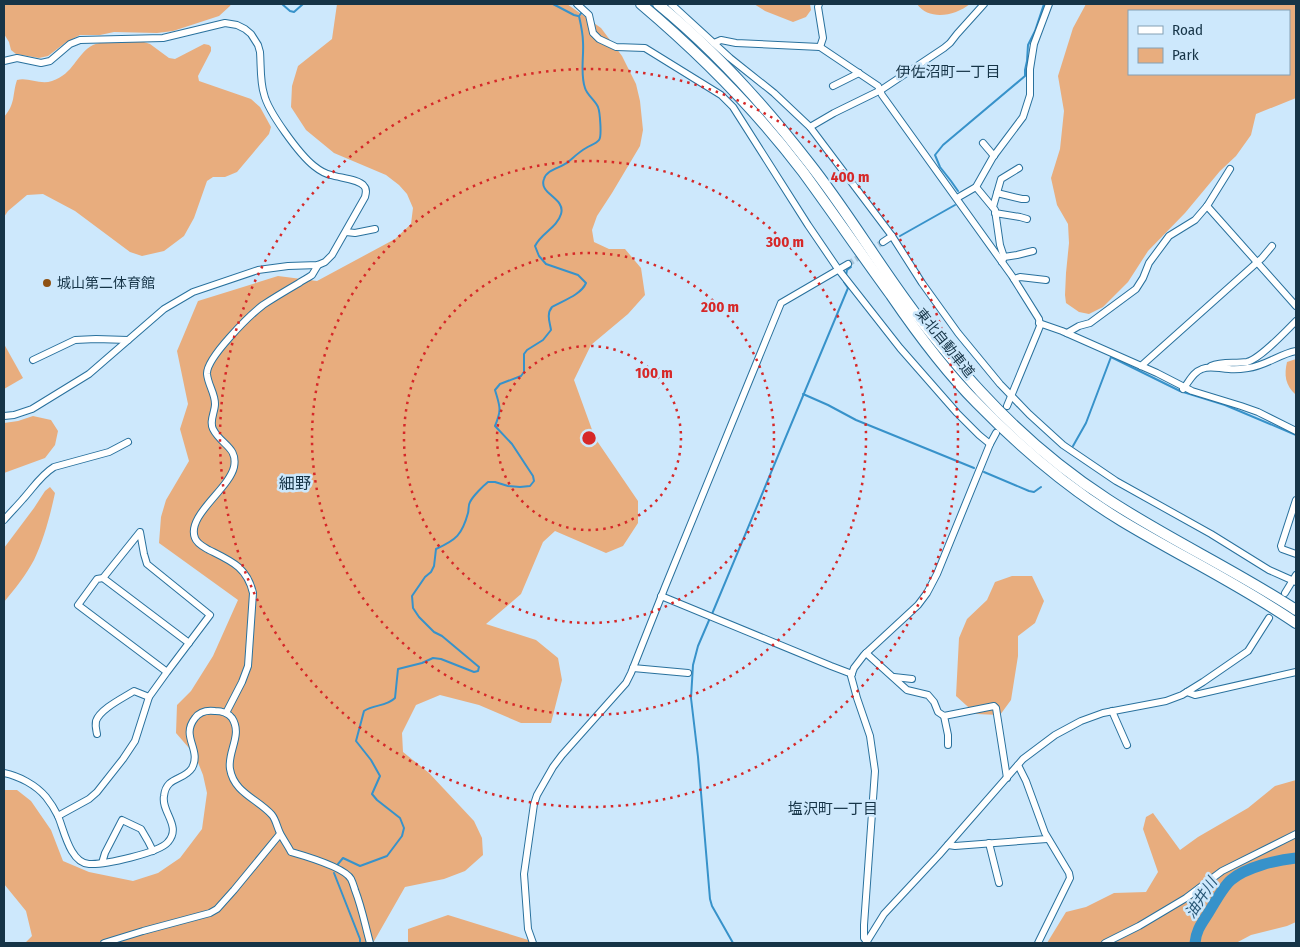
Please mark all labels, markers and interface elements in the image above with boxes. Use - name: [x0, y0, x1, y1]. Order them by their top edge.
- legend: [1128, 10, 1290, 75]
- text: Road: [1172, 21, 1203, 39]
- text: Park: [1172, 46, 1199, 64]
- district label: 伊佐沼町一丁目: [895, 63, 1001, 81]
- text: 400 m: [831, 168, 869, 186]
- text: 300 m: [765, 233, 804, 251]
- place label: 城山第二体育館: [57, 275, 155, 292]
- marker: 城山第二体育館: [41, 277, 53, 289]
- text: 200 m: [700, 298, 739, 316]
- street label: 東北自動車道: [912, 305, 978, 381]
- text: 100 m: [635, 364, 673, 382]
- centre of rings: [580, 429, 598, 447]
- district label: 細野: [279, 474, 311, 493]
- district label: 塩沢町一丁目: [788, 800, 878, 818]
- water label: 油井川: [1181, 873, 1222, 922]

